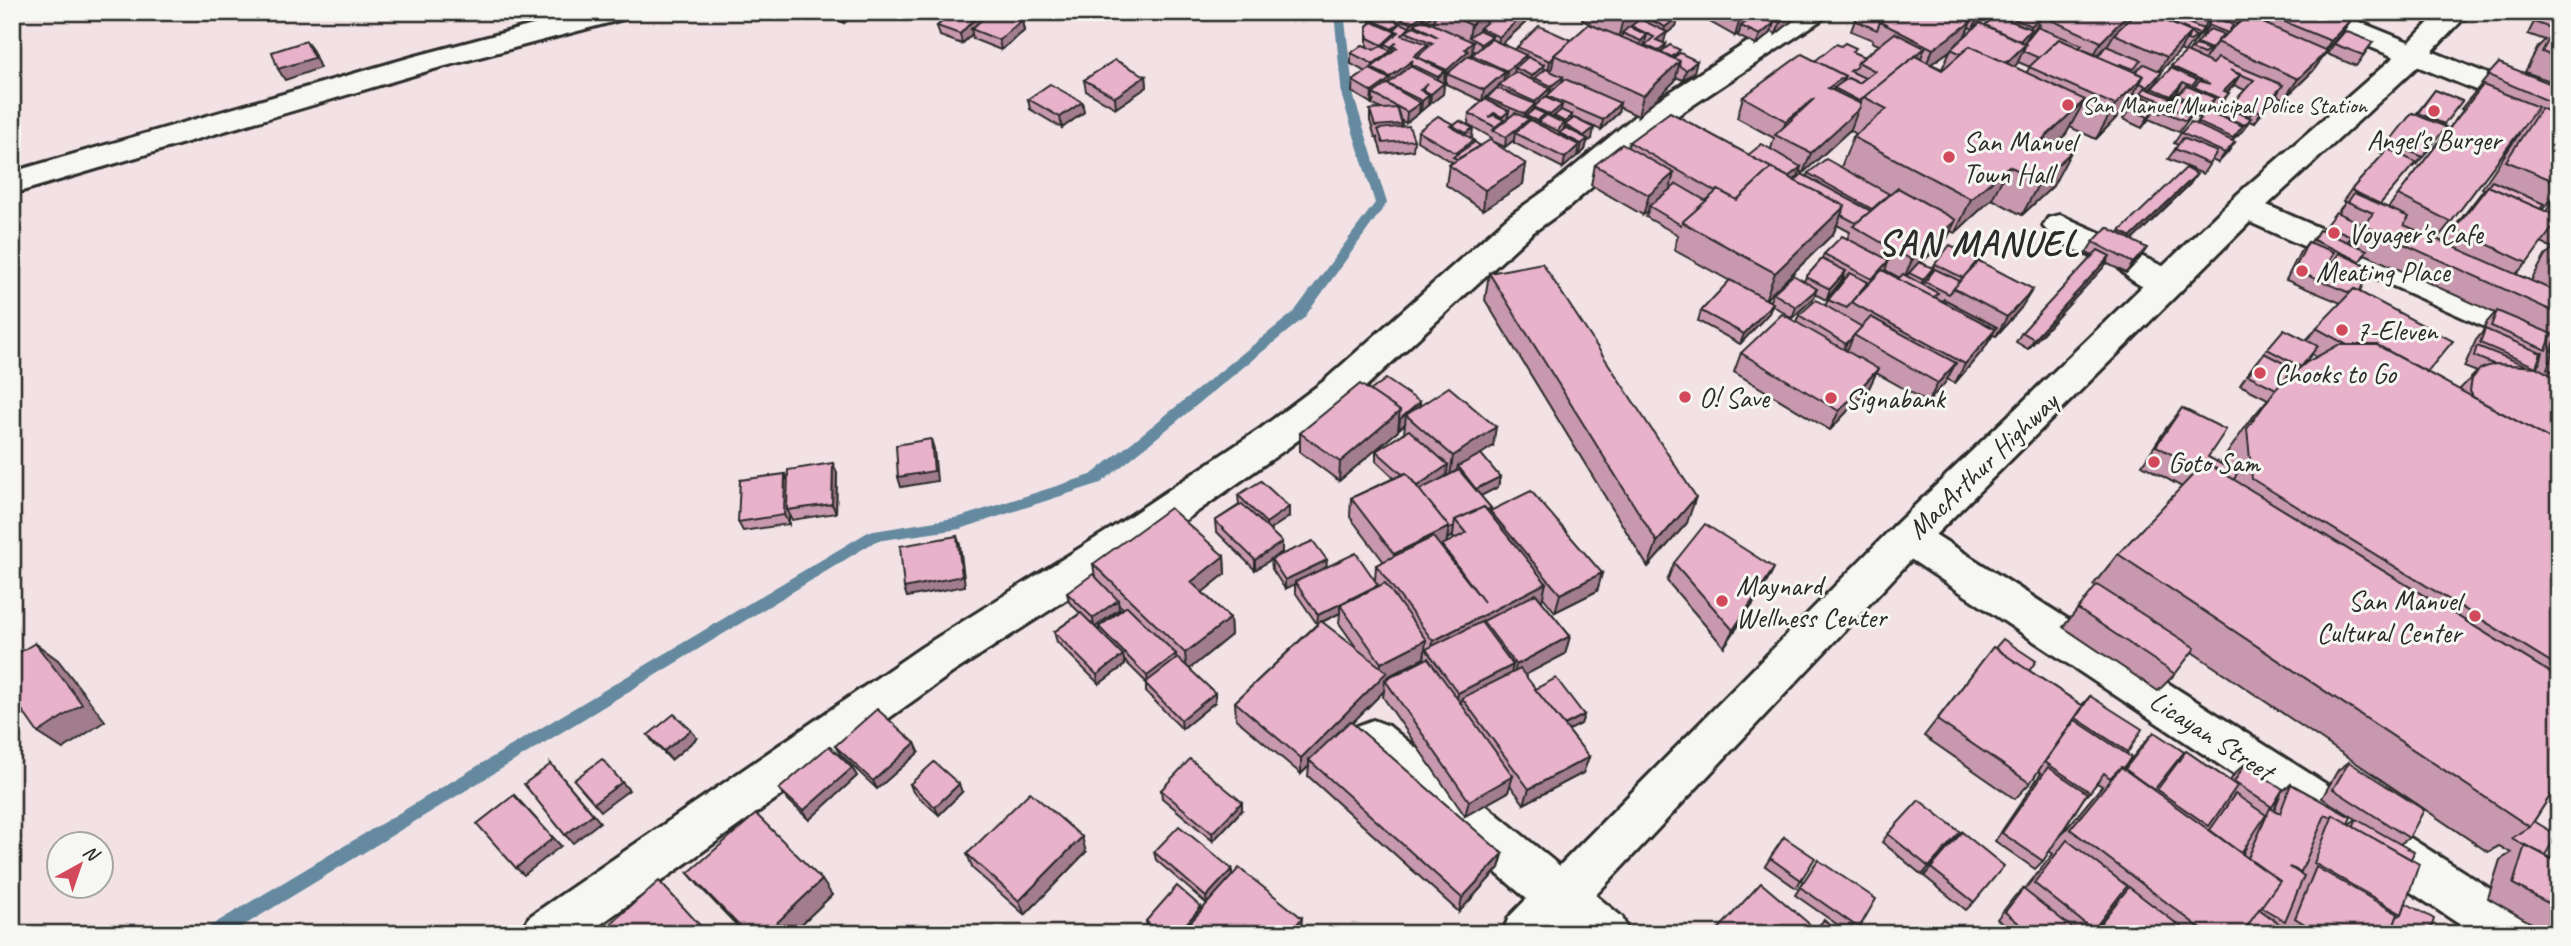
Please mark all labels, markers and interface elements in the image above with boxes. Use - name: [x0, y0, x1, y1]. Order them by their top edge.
- place label: San Manuel Municipal Police Station: [2082, 91, 2369, 120]
- marker: San Manuel Municipal Police Station: [2060, 97, 2076, 113]
- marker: Angel's Burger: [2426, 103, 2442, 119]
- place label: Angel's Burger: [2367, 122, 2504, 157]
- place label: San Manuel Town Hall: [1963, 124, 2081, 191]
- marker: San Manuel Town Hall: [1941, 149, 1957, 165]
- place label: Voyager's Cafe: [2348, 216, 2485, 251]
- district label: SAN MANUEL: [1878, 221, 2080, 266]
- marker: Voyager's Cafe: [2326, 225, 2342, 241]
- place label: Meating Place: [2316, 254, 2451, 289]
- marker: Meating Place: [2294, 263, 2310, 279]
- place label: 7-Eleven: [2356, 313, 2439, 348]
- marker: 7-Eleven: [2334, 322, 2350, 338]
- place label: Chooks to Go: [2274, 356, 2398, 391]
- marker: Chooks to Go: [2252, 365, 2268, 381]
- place label: O! Save: [1699, 380, 1771, 415]
- place label: Signabank: [1845, 381, 1946, 416]
- street label: MacArthur Highway: [1900, 383, 2067, 546]
- marker: O! Save: [1677, 389, 1693, 405]
- marker: Signabank: [1823, 390, 1839, 406]
- place label: Goto Sam: [2168, 445, 2262, 480]
- marker: Goto Sam: [2146, 454, 2162, 470]
- place label: Maynard Wellness Center: [1736, 568, 1888, 635]
- place label: San Manuel Cultural Center: [2317, 583, 2466, 650]
- marker: Maynard Wellness Center: [1714, 593, 1730, 609]
- marker: San Manuel Cultural Center: [2467, 608, 2483, 624]
- street label: Licayan Street: [2143, 683, 2283, 790]
- north arrow: [46, 830, 116, 900]
- text: N: [78, 840, 105, 868]

